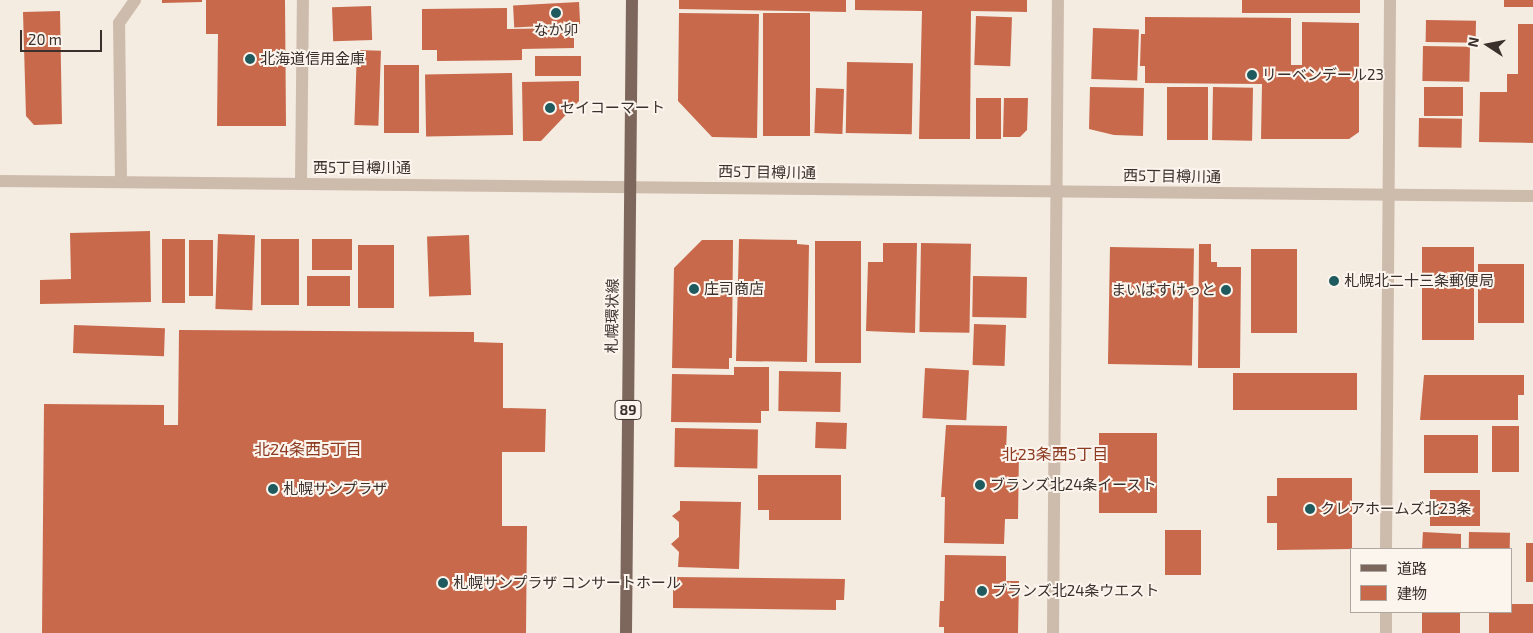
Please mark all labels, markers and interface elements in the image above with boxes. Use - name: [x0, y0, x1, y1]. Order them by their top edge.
- marker: なか卯: [550, 7, 562, 19]
- scale bar: [22, 20, 105, 52]
- north arrow: [1463, 20, 1513, 70]
- place label: なか卯: [534, 21, 578, 39]
- text: 20 m: [28, 30, 62, 48]
- text: N: [1463, 35, 1482, 49]
- place label: 北海道信用金庫: [260, 50, 365, 68]
- marker: 北海道信用金庫: [244, 53, 256, 65]
- place label: リーベンデール23: [1262, 66, 1384, 84]
- marker: リーベンデール23: [1246, 69, 1258, 81]
- place label: セイコーマート: [560, 99, 665, 117]
- marker: セイコーマート: [544, 102, 556, 114]
- street label: 西5丁目樽川通: [313, 159, 411, 177]
- street label: 西5丁目樽川通: [718, 162, 816, 182]
- street label: 西5丁目樽川通: [1123, 166, 1221, 186]
- place label: 札幌北二十三条郵便局: [1344, 272, 1494, 290]
- marker: 札幌北二十三条郵便局: [1328, 275, 1340, 287]
- street label: 札幌環状線: [602, 278, 622, 354]
- place label: 庄司商店: [704, 280, 764, 298]
- place label: まいばすけっと: [1111, 281, 1216, 299]
- marker: 庄司商店: [688, 283, 700, 295]
- marker: まいばすけっと: [1220, 284, 1232, 296]
- road number: 89: [614, 398, 642, 422]
- district label: 北24条西5丁目: [254, 439, 362, 459]
- district label: 北23条西5丁目: [1002, 444, 1108, 464]
- place label: ブランズ北24条イースト: [990, 476, 1158, 494]
- marker: ブランズ北24条イースト: [974, 479, 986, 491]
- place label: 札幌サンプラザ: [283, 480, 388, 498]
- marker: 札幌サンプラザ: [267, 483, 279, 495]
- place label: クレアホームズ北23条: [1320, 500, 1472, 518]
- marker: クレアホームズ北23条: [1304, 503, 1316, 515]
- legend: [1350, 548, 1513, 613]
- text: 道路: [1397, 559, 1427, 577]
- place label: 札幌サンプラザ コンサートホール: [453, 574, 681, 592]
- marker: 札幌サンプラザ コンサートホール: [437, 577, 449, 589]
- place label: ブランズ北24条ウエスト: [992, 582, 1160, 600]
- text: 建物: [1397, 584, 1427, 602]
- marker: ブランズ北24条ウエスト: [976, 585, 988, 597]

